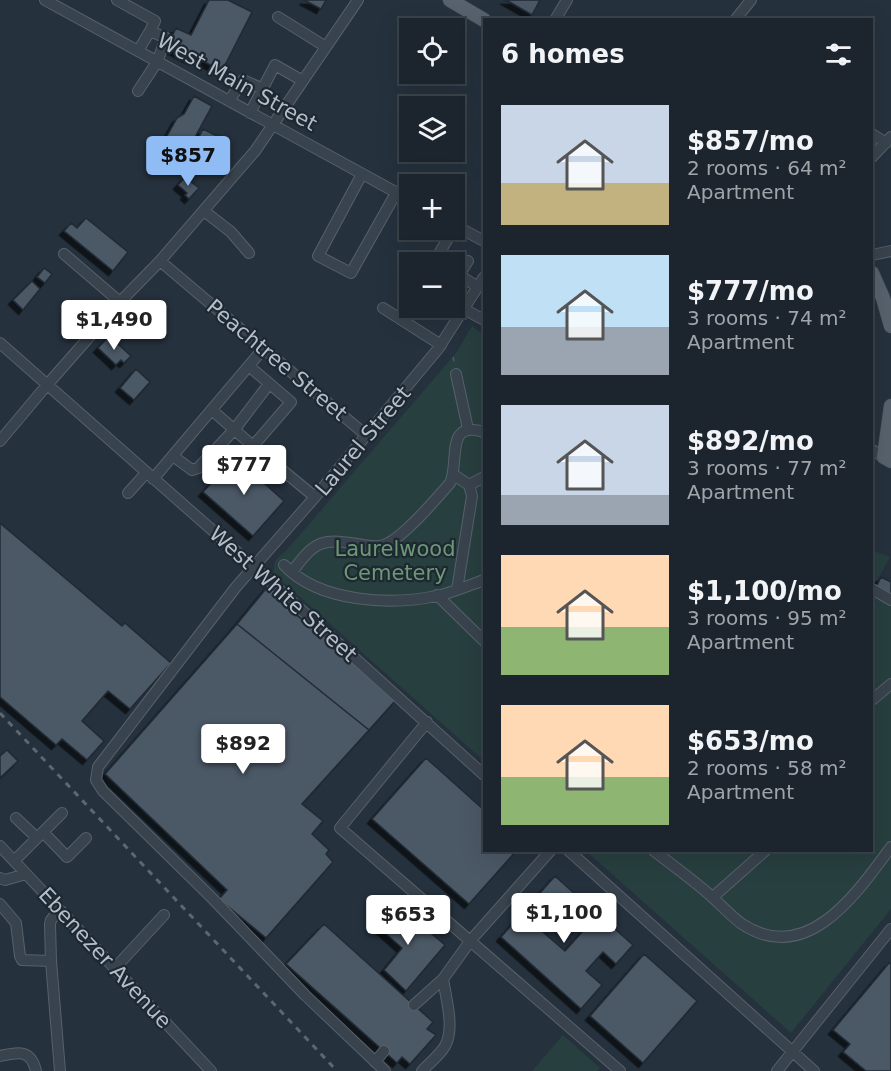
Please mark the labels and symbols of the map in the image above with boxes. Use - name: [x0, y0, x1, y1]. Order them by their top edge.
- street label: West Main Street: [153, 28, 321, 136]
- pin: $857: [152, 136, 224, 187]
- street label: Peachtree Street: [202, 294, 352, 426]
- pin: $1,490: [65, 300, 163, 351]
- street label: Laurel Street: [310, 381, 416, 501]
- pin: $777: [208, 445, 280, 496]
- street label: West White Street: [204, 522, 362, 666]
- park label: Laurelwood Cemetery: [334, 537, 456, 585]
- pin: $892: [207, 724, 279, 775]
- street label: Ebenezer Avenue: [34, 883, 176, 1033]
- pin: $1,100: [515, 893, 613, 944]
- pin: $653: [372, 895, 444, 946]

